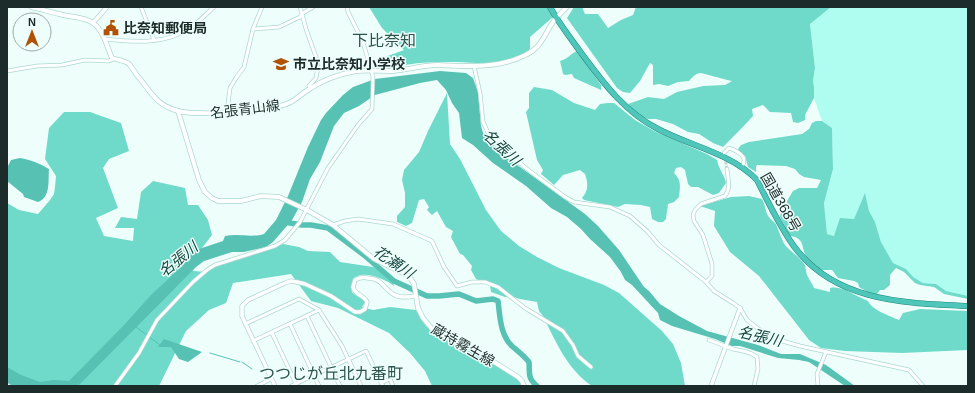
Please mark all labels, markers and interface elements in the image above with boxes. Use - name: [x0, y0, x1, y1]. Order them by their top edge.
- north arrow: [12, 12, 52, 52]
- text: N: [28, 16, 36, 28]
- public building icon: 比奈知郵便局: [102, 19, 120, 37]
- place label: 比奈知郵便局: [123, 20, 207, 36]
- district label: 下比奈知: [352, 32, 416, 49]
- school or university icon: 市立比奈知小学校: [272, 55, 290, 73]
- place label: 市立比奈知小学校: [293, 56, 405, 72]
- street label: 名張青山線: [209, 97, 281, 121]
- water label: 名張川: [480, 125, 526, 170]
- street label: 国道368号: [758, 170, 804, 234]
- water label: 名張川: [155, 237, 202, 280]
- water label: 花瀬川: [371, 242, 419, 283]
- street label: 蔵持霧生線: [429, 321, 497, 369]
- water label: 名張川: [736, 323, 786, 350]
- district label: つつじが丘北九番町: [259, 365, 403, 382]

